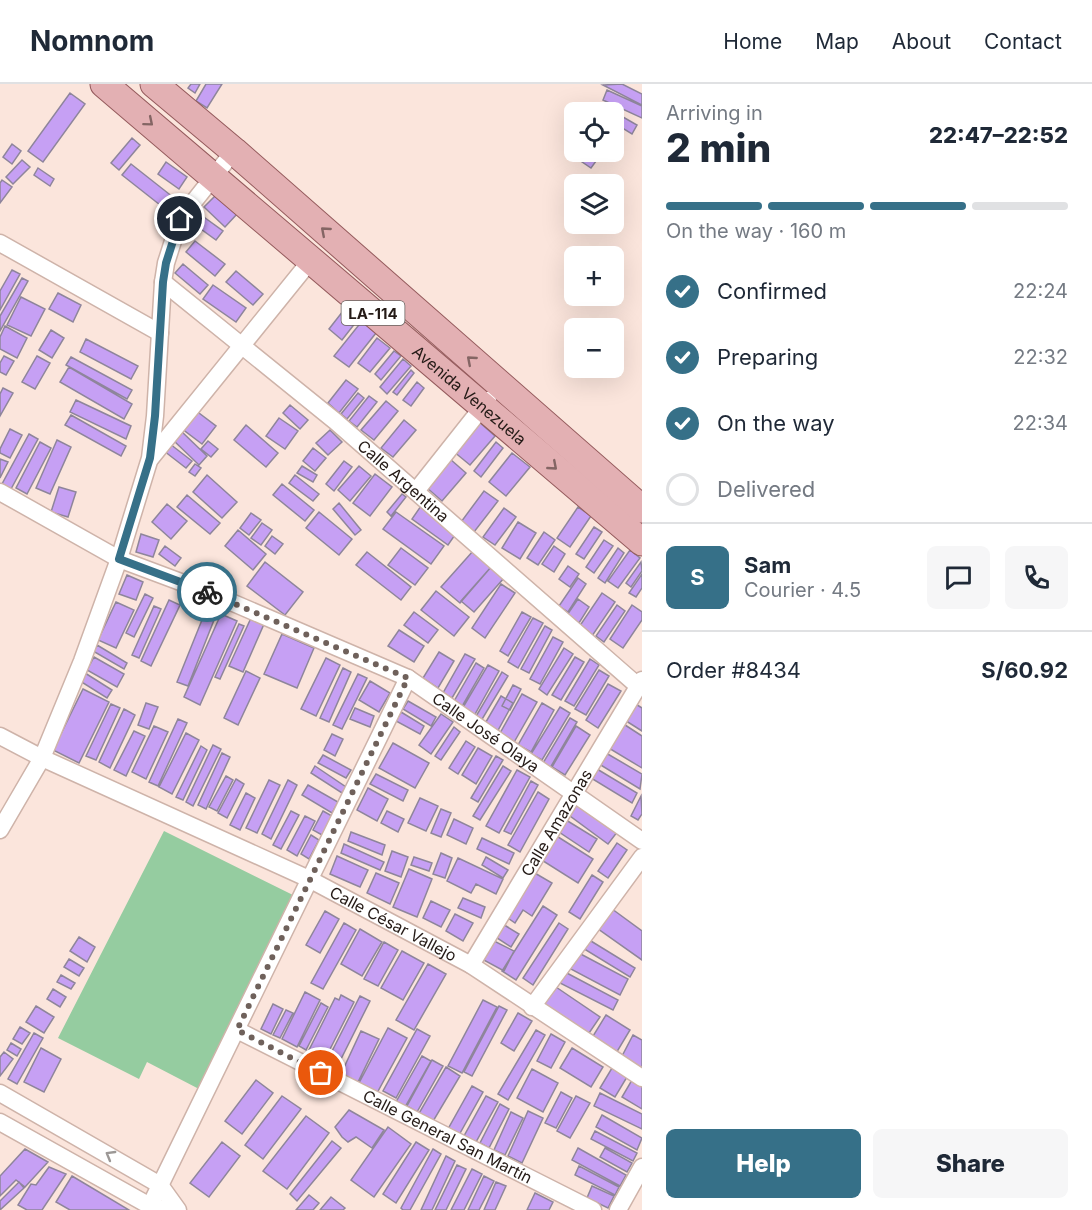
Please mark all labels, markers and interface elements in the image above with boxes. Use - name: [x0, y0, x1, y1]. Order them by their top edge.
- text: Nomnom: [30, 24, 154, 58]
- text: Home: [723, 29, 782, 54]
- text: Map: [815, 29, 859, 54]
- text: About: [892, 29, 951, 54]
- text: Contact: [984, 29, 1062, 54]
- text: Arriving in: [666, 101, 763, 125]
- map controls: [564, 102, 624, 378]
- button: locate: [564, 102, 624, 162]
- one-way arrow: [142, 114, 153, 125]
- text: 22:47–22:52: [929, 122, 1068, 148]
- text: 2 min: [666, 124, 771, 171]
- button: layers: [564, 174, 624, 234]
- pin: [154, 193, 205, 244]
- icon: home: [163, 202, 196, 235]
- text: On the way · 160 m: [666, 219, 846, 243]
- one-way arrow: [321, 227, 332, 238]
- button: +: [564, 246, 624, 306]
- icon: check: [666, 275, 699, 308]
- text: Confirmed: [717, 278, 827, 304]
- text: 22:24: [1013, 279, 1068, 303]
- road number: LA-114: [342, 301, 404, 325]
- button: −: [564, 318, 624, 378]
- street label: Avenida Venezuela: [408, 341, 530, 449]
- icon: check: [666, 341, 699, 374]
- text: Preparing: [717, 344, 818, 370]
- text: 22:32: [1013, 345, 1068, 369]
- one-way arrow: [467, 356, 478, 367]
- icon: check: [666, 407, 699, 440]
- text: On the way: [717, 410, 835, 436]
- text: 22:34: [1013, 411, 1068, 435]
- street label: Calle Argentina: [353, 435, 453, 526]
- one-way arrow: [546, 459, 557, 470]
- text: Delivered: [717, 476, 815, 502]
- button: chat: [927, 546, 990, 609]
- button: phone: [1005, 546, 1068, 609]
- text: Sam: [744, 552, 791, 578]
- courier: [177, 562, 237, 622]
- text: S: [690, 564, 705, 590]
- icon: bike: [191, 576, 224, 609]
- text: Courier · 4.5: [744, 578, 861, 602]
- text: Order #8434: [666, 657, 801, 683]
- text: S/60.92: [981, 657, 1068, 683]
- street label: Calle José Olaya: [428, 688, 543, 776]
- street label: Calle Amazonas: [517, 765, 596, 880]
- street label: Calle César Vallejo: [326, 882, 460, 966]
- pin: [295, 1047, 346, 1098]
- icon: bag: [304, 1056, 337, 1089]
- street label: Calle General San Martín: [360, 1085, 536, 1188]
- button: Help: [666, 1129, 861, 1198]
- button: Share: [873, 1129, 1068, 1198]
- one-way arrow: [106, 1151, 116, 1163]

